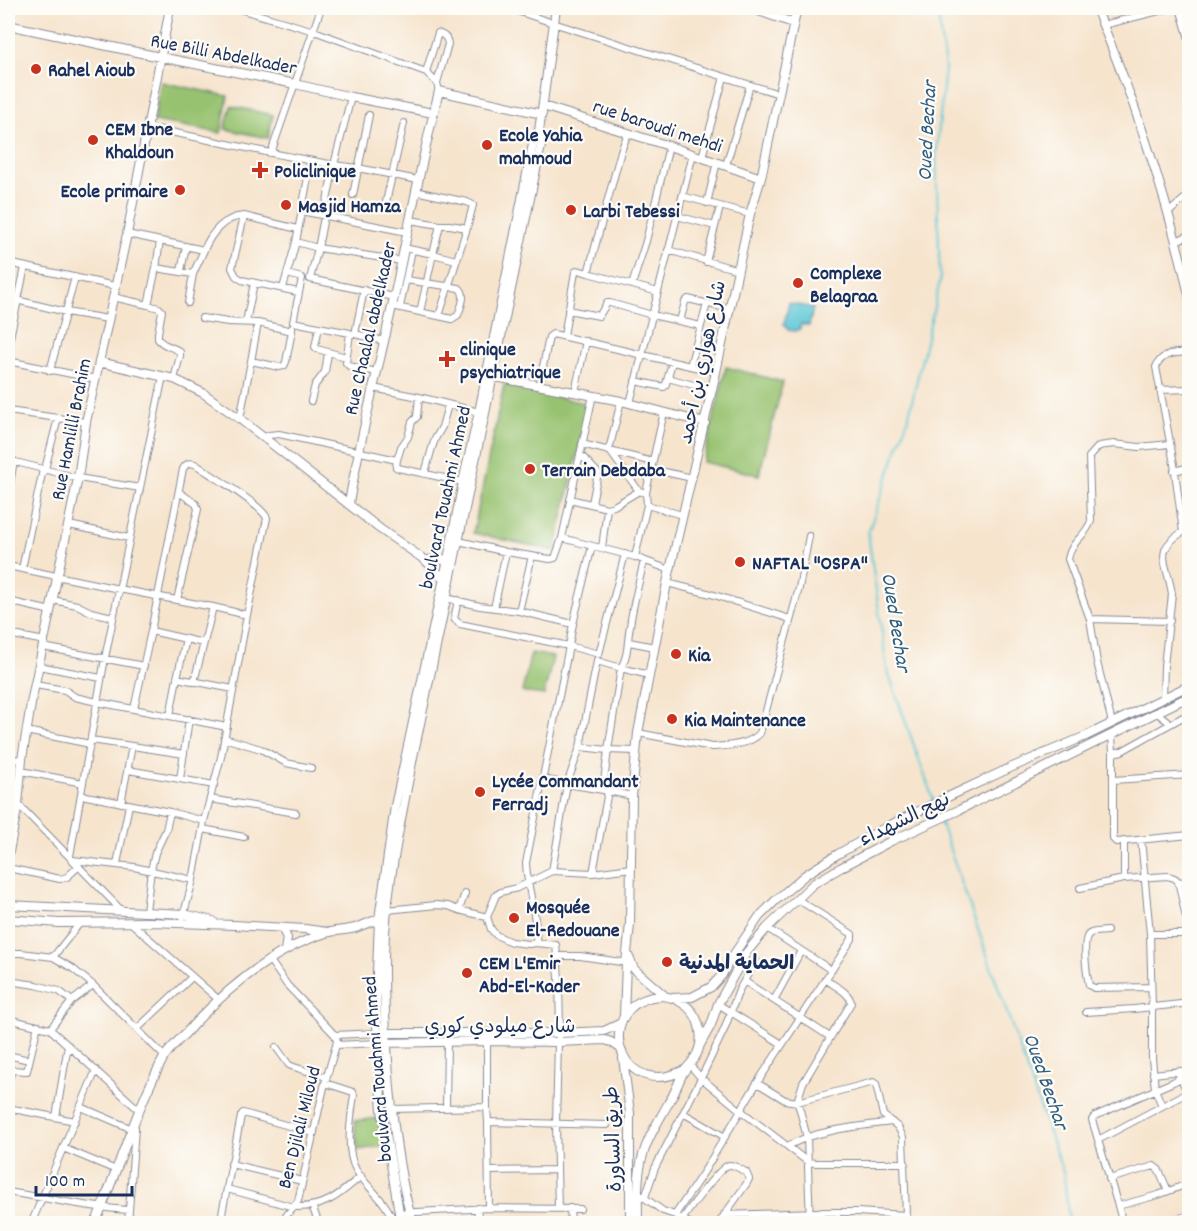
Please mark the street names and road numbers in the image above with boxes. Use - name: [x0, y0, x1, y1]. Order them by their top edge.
- street label: Rue Billi Abdelkader: [148, 28, 299, 84]
- street label: rue baroudi mehdi: [589, 94, 726, 162]
- street label: Rue Chaalal abdelkader: [338, 239, 406, 418]
- street label: شارع هواري بن أحمد: [673, 278, 735, 447]
- street label: Rue Hamlilli Brahim: [45, 356, 100, 503]
- street label: boulvard Touahmi Ahmed: [414, 404, 480, 592]
- street label: نهج الشهداء: [855, 787, 956, 855]
- street label: boulvard Touahmi Ahmed: [357, 975, 401, 1163]
- street label: شارع ميلودي كوري: [424, 1014, 576, 1042]
- street label: Ben Djilali Miloud: [272, 1063, 330, 1192]
- street label: طريق الساورة: [599, 1086, 631, 1192]

